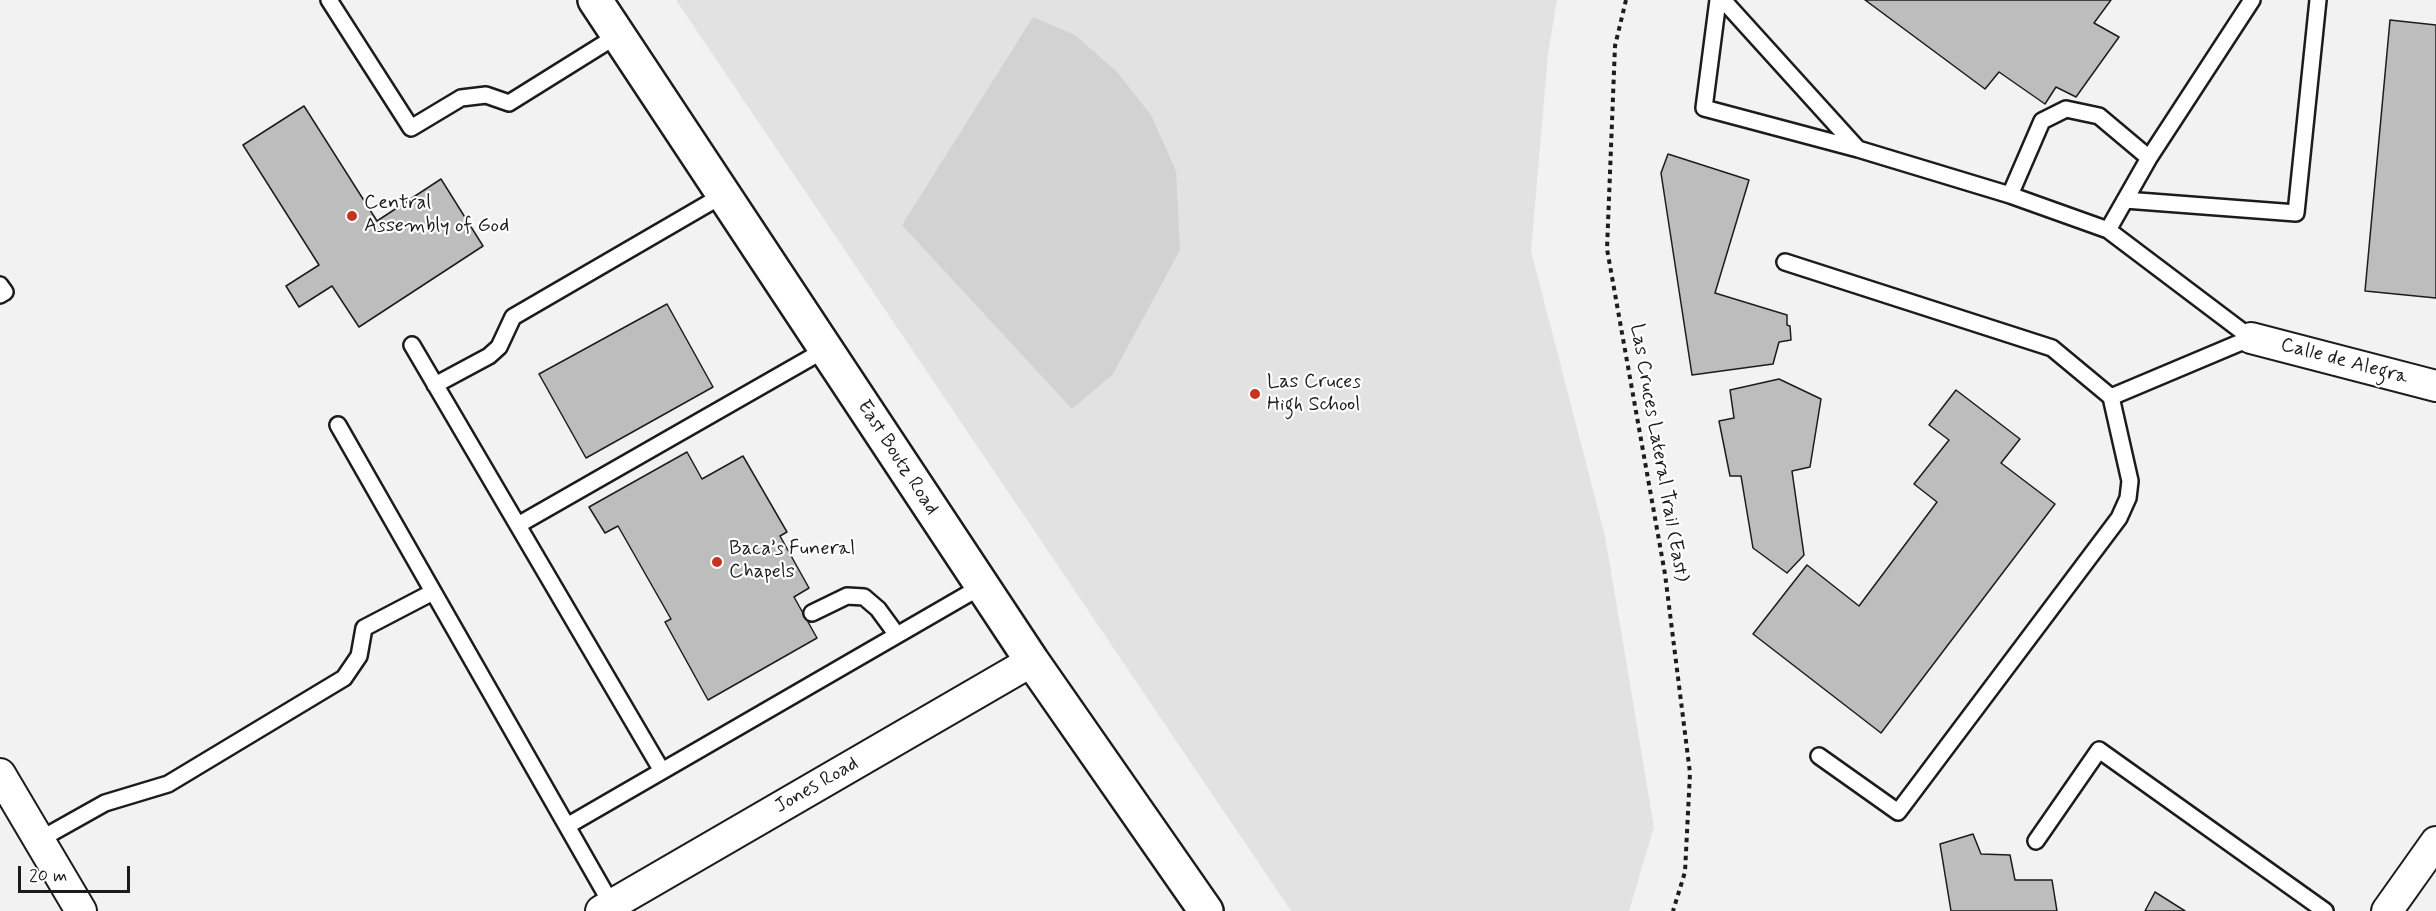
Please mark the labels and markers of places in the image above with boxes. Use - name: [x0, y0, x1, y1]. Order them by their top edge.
- place label: Central Assembly of God: [364, 192, 509, 239]
- marker: Central Assembly of God: [345, 209, 359, 223]
- place label: Las Cruces High School: [1267, 371, 1361, 418]
- marker: Las Cruces High School: [1248, 387, 1262, 401]
- place label: Baca’s Funeral Chapels: [729, 538, 855, 585]
- marker: Baca’s Funeral Chapels: [710, 555, 724, 569]

